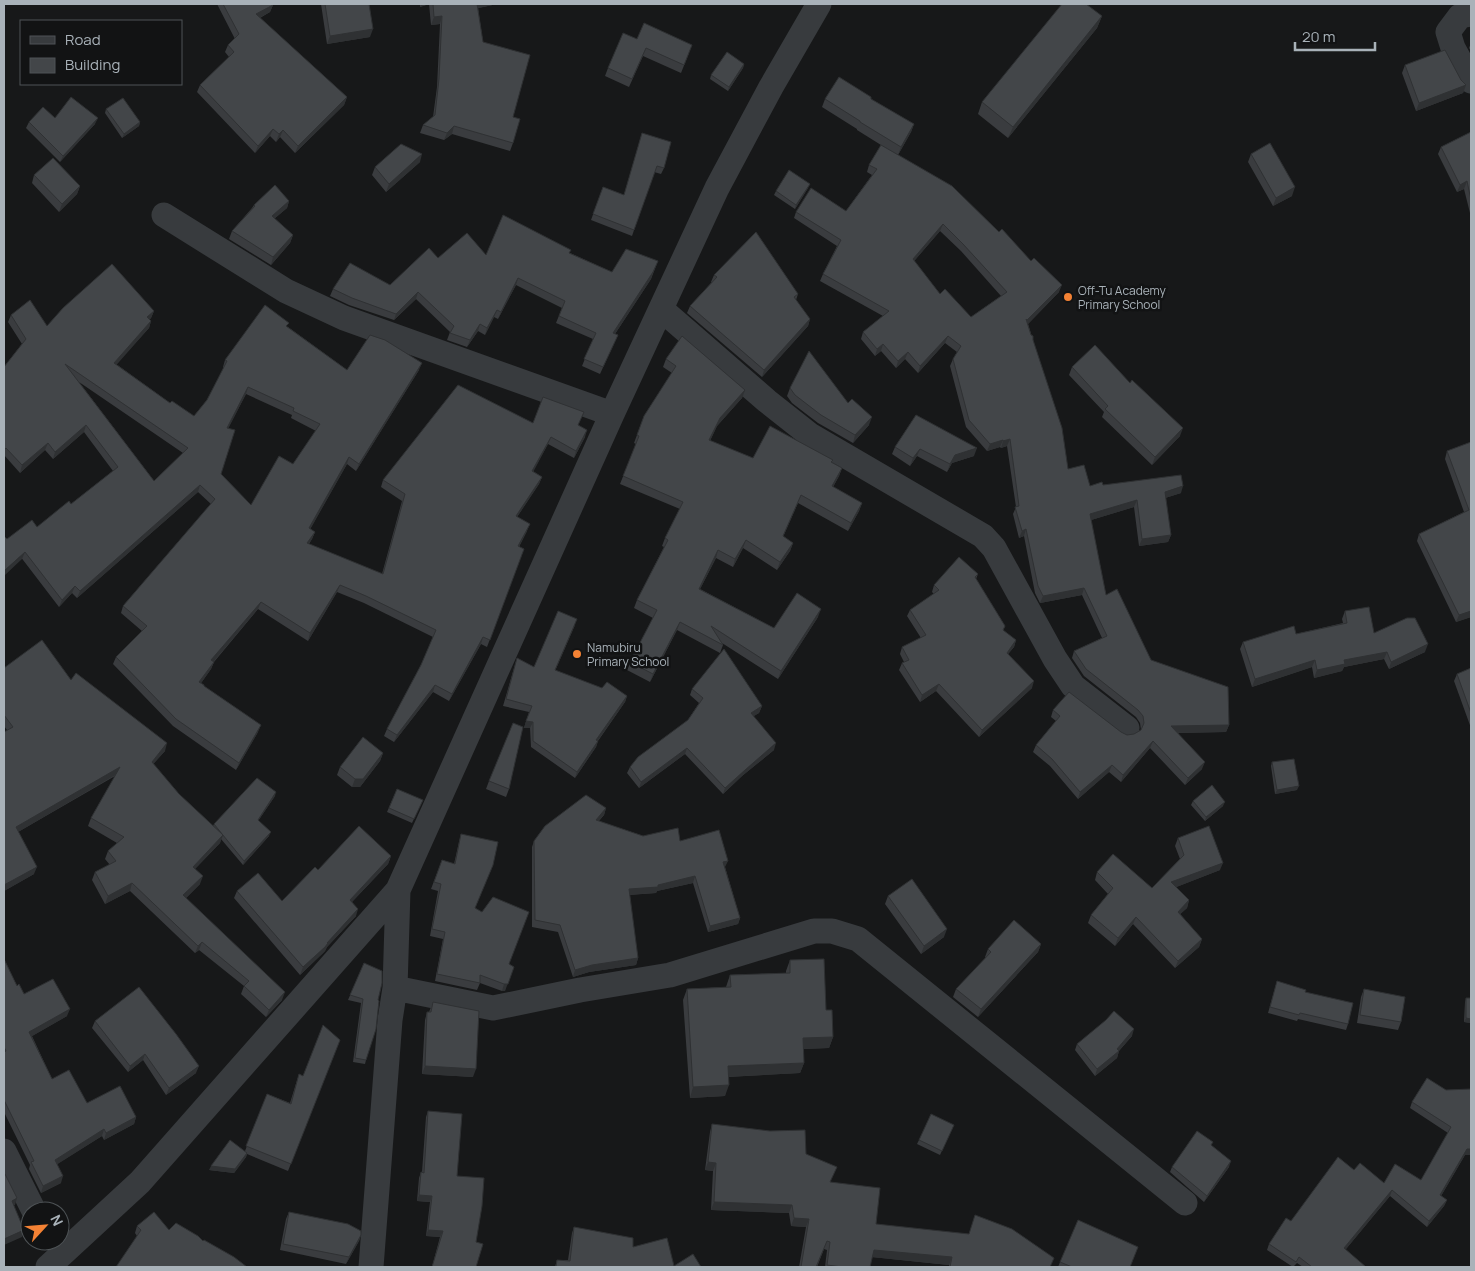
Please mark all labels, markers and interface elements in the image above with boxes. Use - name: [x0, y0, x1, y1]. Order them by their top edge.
- legend: [20, 20, 182, 85]
- scale bar: [1295, 20, 1375, 52]
- text: 20 m: [1302, 26, 1335, 47]
- text: Road: [65, 29, 101, 50]
- text: Building: [65, 54, 120, 75]
- place label: Off-Tu Academy Primary School: [1078, 282, 1167, 313]
- marker: Off-Tu Academy Primary School: [1062, 291, 1074, 303]
- place label: Namubiru Primary School: [587, 639, 669, 670]
- marker: Namubiru Primary School: [571, 648, 583, 660]
- north arrow: [20, 1201, 70, 1251]
- text: N: [46, 1211, 68, 1229]

